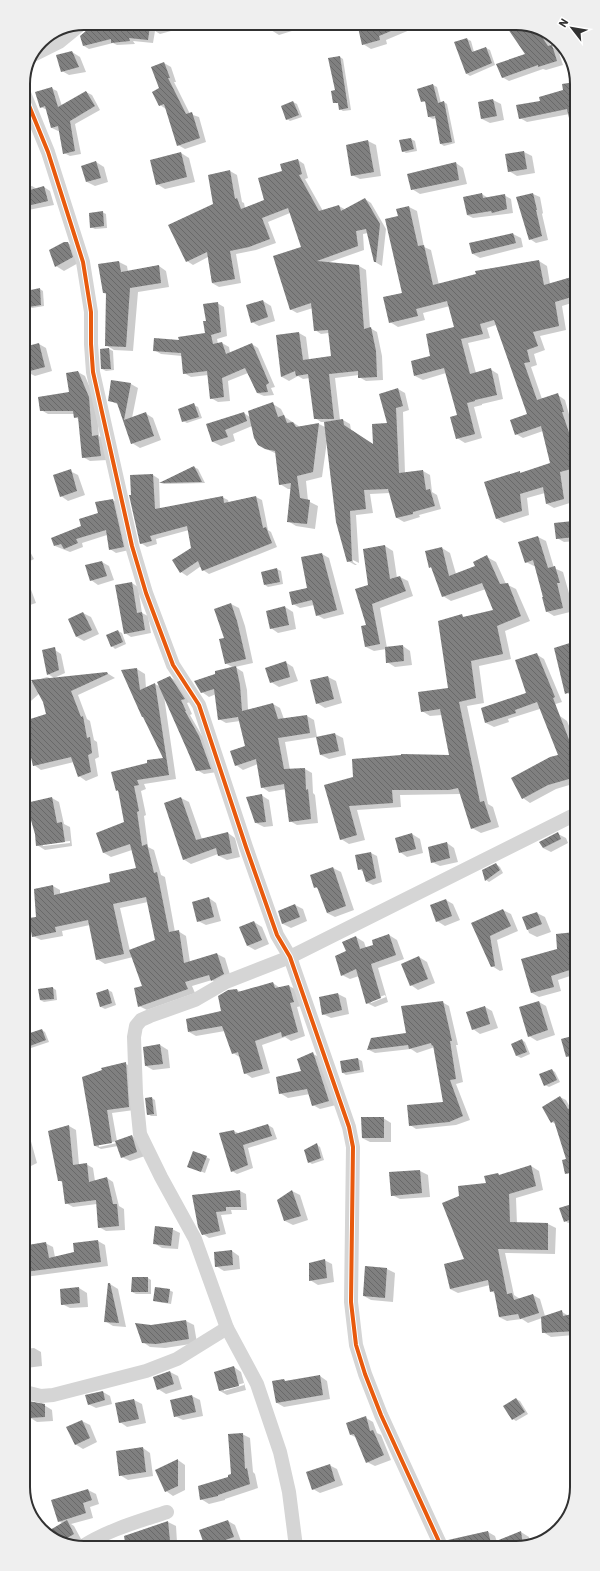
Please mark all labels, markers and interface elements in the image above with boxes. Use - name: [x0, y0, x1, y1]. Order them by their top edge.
- north arrow: [552, 8, 592, 48]
- text: N: [555, 16, 571, 30]

